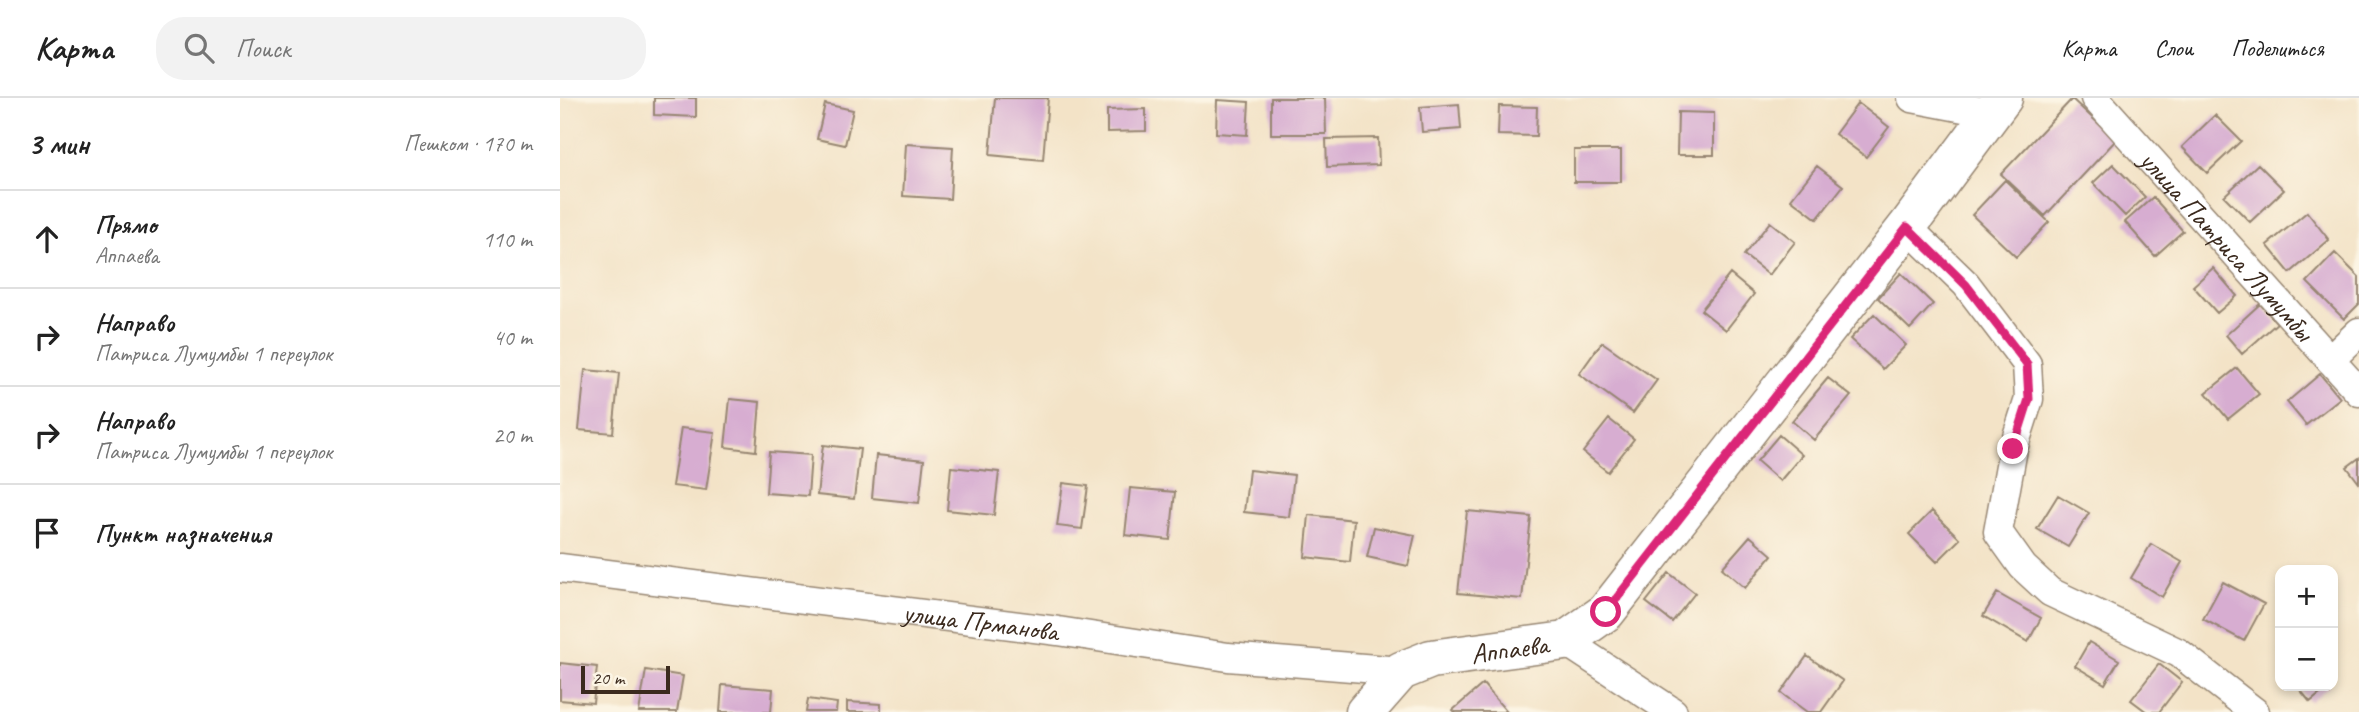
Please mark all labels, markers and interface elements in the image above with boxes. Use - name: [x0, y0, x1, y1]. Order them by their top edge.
- search box: [156, 17, 646, 80]
- text: Карта: [35, 27, 114, 69]
- icon: search: [180, 29, 218, 67]
- text: Поиск: [236, 32, 290, 65]
- text: Карта: [2062, 33, 2116, 63]
- text: Слои: [2154, 33, 2193, 63]
- text: Поделиться: [2231, 33, 2324, 63]
- text: 3 мин: [28, 125, 89, 163]
- text: Пешком · 170 m: [404, 129, 532, 158]
- street label: улица Патриса Лумумбы: [2131, 142, 2323, 350]
- text: Прямо: [95, 208, 157, 241]
- icon: ahead: [28, 220, 66, 258]
- text: 110 m: [483, 225, 532, 254]
- text: Аппаева: [95, 241, 159, 270]
- text: Направо: [95, 306, 174, 339]
- icon: right: [28, 318, 66, 356]
- text: 40 m: [493, 323, 532, 352]
- text: Патриса Лумумбы 1 переулок: [95, 339, 332, 368]
- text: Направо: [95, 404, 174, 437]
- icon: right: [28, 416, 66, 454]
- text: 20 m: [493, 421, 532, 450]
- route end: [1997, 433, 2028, 464]
- text: Патриса Лумумбы 1 переулок: [95, 437, 332, 466]
- icon: arrive: [28, 514, 66, 552]
- text: Пункт назначения: [95, 517, 271, 550]
- map controls: [2275, 565, 2338, 691]
- button: +: [2275, 565, 2338, 628]
- street label: улица Прманова: [899, 594, 1063, 649]
- route start: [1590, 596, 1621, 627]
- street label: Аппаева: [1469, 626, 1553, 671]
- button: −: [2275, 628, 2338, 691]
- scale bar: [581, 663, 670, 695]
- text: 20 m: [592, 666, 624, 690]

